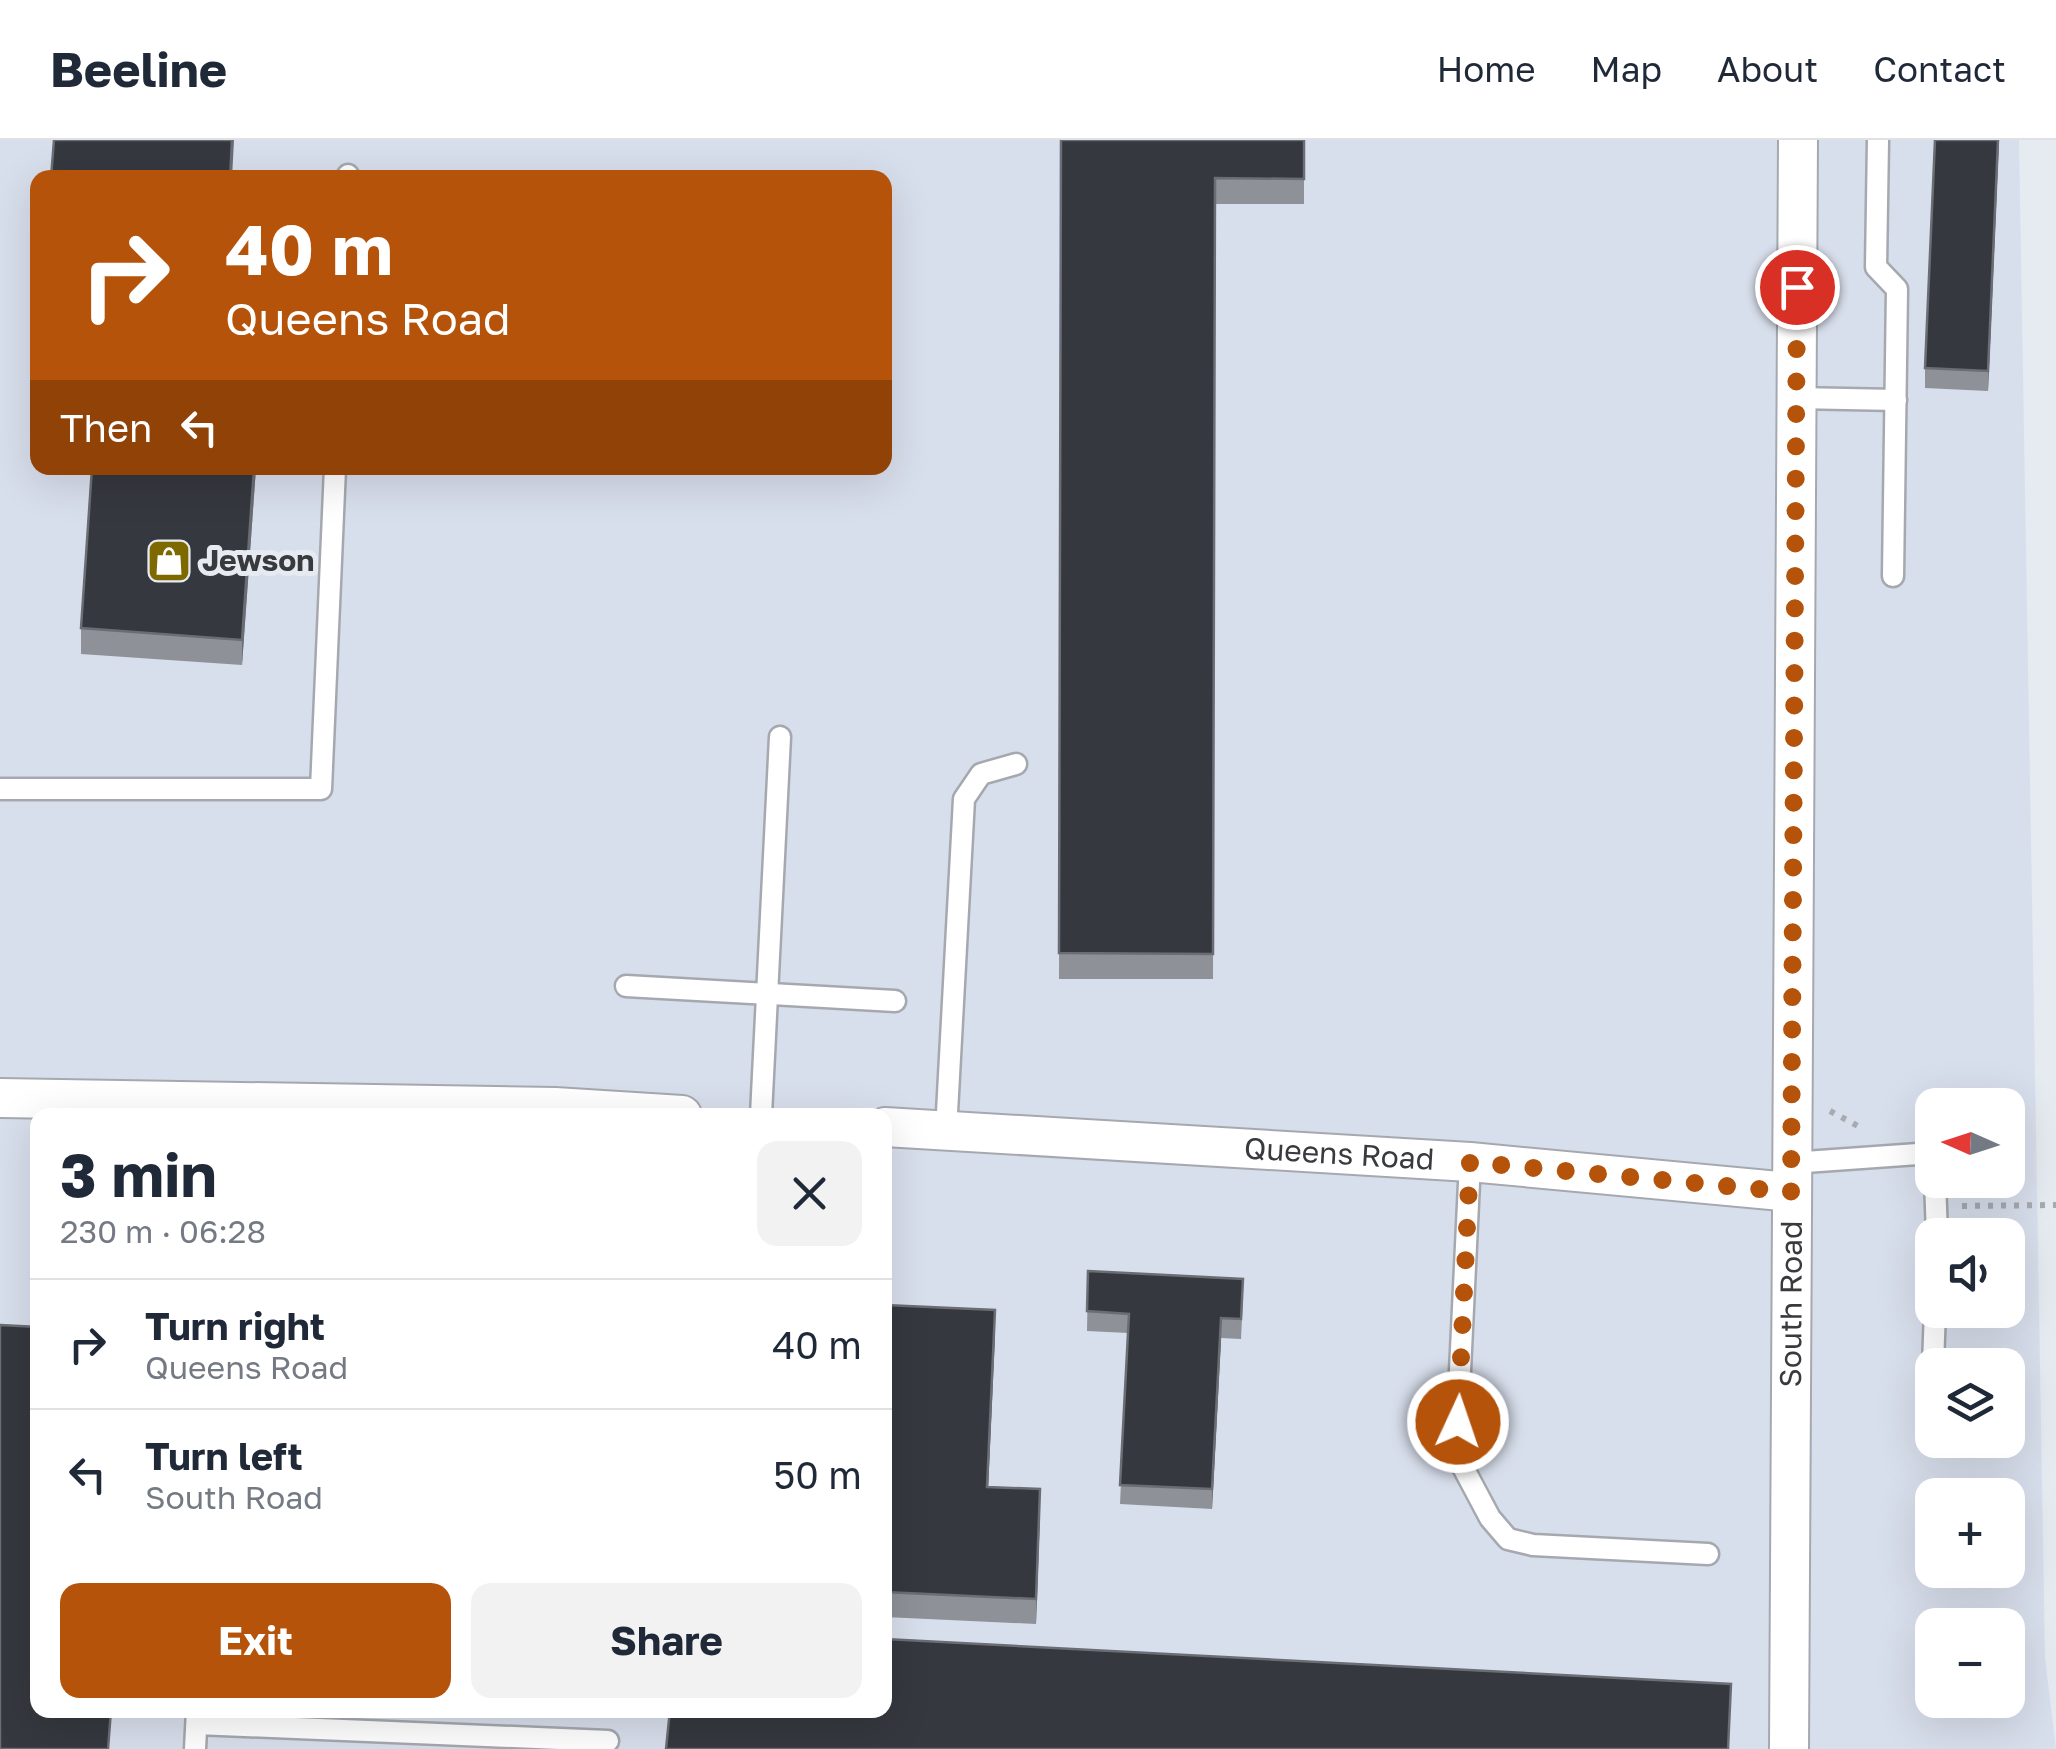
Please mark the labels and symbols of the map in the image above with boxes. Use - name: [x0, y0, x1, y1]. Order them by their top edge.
- pin: [1755, 245, 1840, 330]
- shop icon: Jewson: [146, 538, 192, 584]
- place label: Jewson: [202, 542, 314, 578]
- north arrow: [1915, 1088, 2025, 1198]
- street label: Queens Road: [1243, 1130, 1435, 1177]
- street label: South Road: [1772, 1220, 1809, 1388]
- position arrow: [1406, 1370, 1510, 1474]

